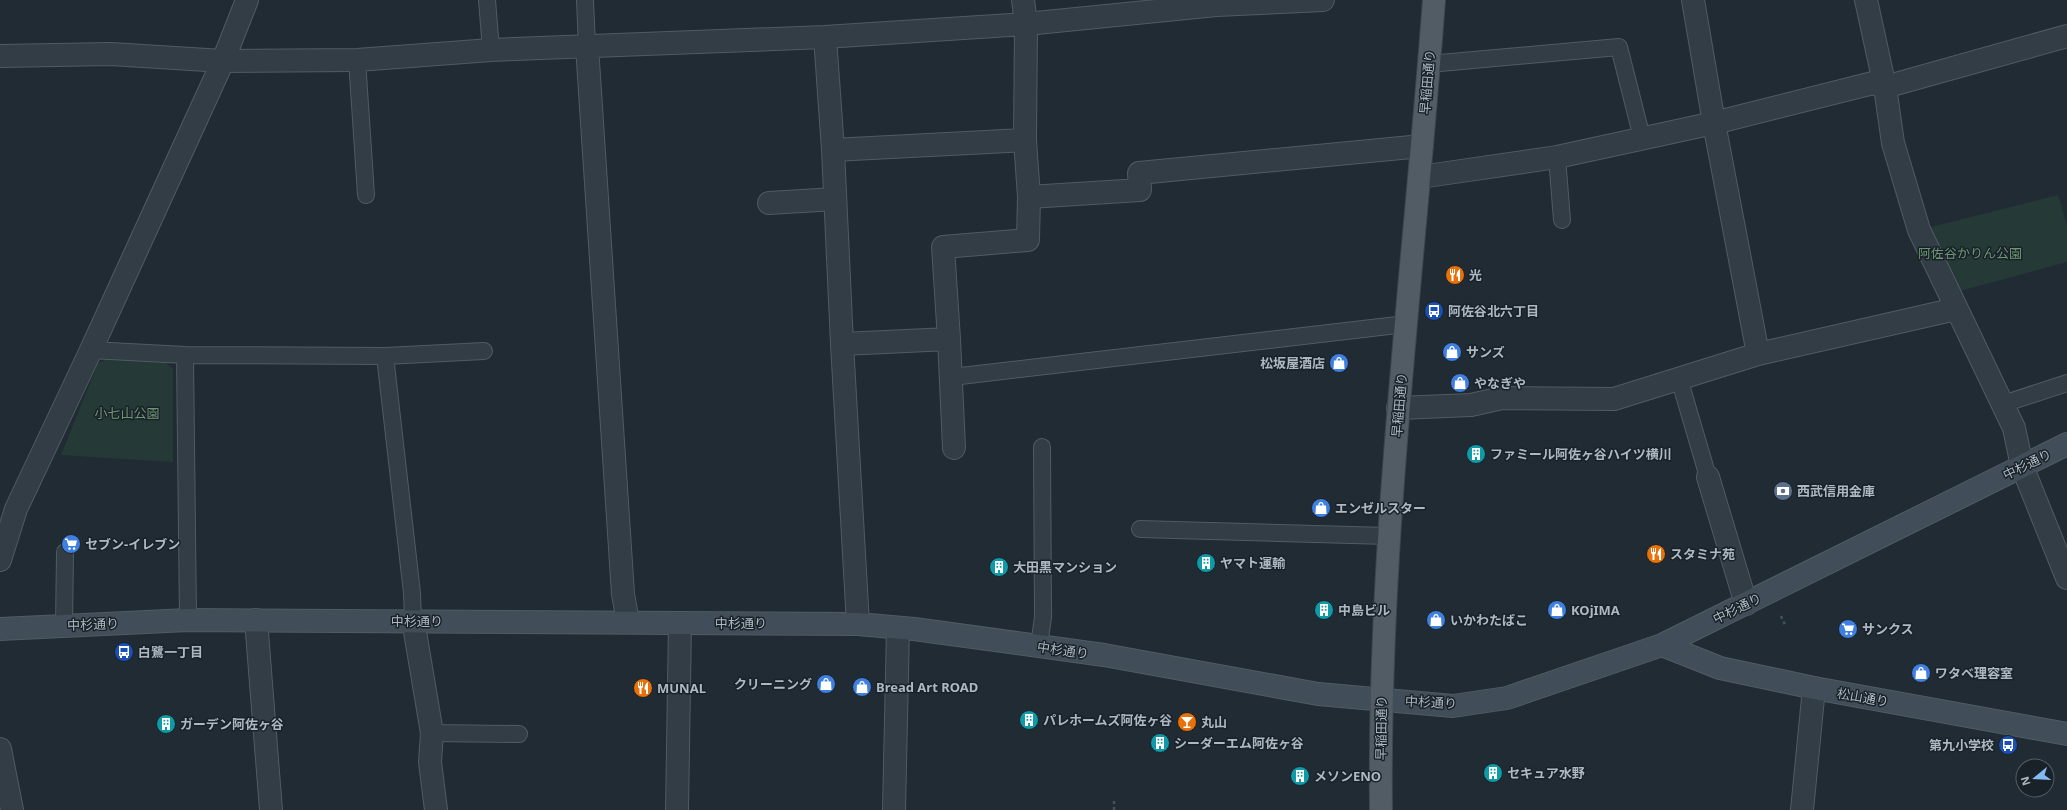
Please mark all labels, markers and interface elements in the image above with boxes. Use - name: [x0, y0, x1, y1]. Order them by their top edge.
- street label: 早稲田通り: [1415, 49, 1439, 115]
- park label: 阿佐谷かりん公園: [1918, 244, 2022, 262]
- restaurant icon: 光: [1444, 264, 1466, 286]
- place label: 光: [1469, 266, 1482, 284]
- bus stop icon: 阿佐谷北六丁目: [1423, 300, 1445, 322]
- place label: 阿佐谷北六丁目: [1448, 302, 1539, 320]
- shop icon: サンズ: [1441, 341, 1463, 363]
- place label: サンズ: [1466, 343, 1505, 361]
- shop icon: 松坂屋酒店: [1328, 352, 1350, 374]
- place label: 松坂屋酒店: [1260, 354, 1325, 372]
- street label: 早稲田通り: [1387, 372, 1411, 438]
- shop icon: やなぎや: [1449, 372, 1471, 394]
- place label: やなぎや: [1474, 374, 1526, 392]
- park label: 小七山公園: [94, 404, 160, 422]
- building icon: ファミール阿佐ヶ谷ハイツ横川: [1465, 443, 1487, 465]
- place label: ファミール阿佐ヶ谷ハイツ横川: [1490, 445, 1672, 463]
- street label: 中杉通り: [2000, 445, 2054, 483]
- bank icon: 西武信用金庫: [1772, 480, 1794, 502]
- place label: 西武信用金庫: [1797, 482, 1875, 500]
- shop icon: エンゼルスター: [1310, 497, 1332, 519]
- place label: エンゼルスター: [1335, 499, 1426, 517]
- supermarket icon: セブン-イレブン: [60, 533, 82, 555]
- place label: セブン-イレブン: [85, 535, 180, 553]
- restaurant icon: スタミナ苑: [1645, 543, 1667, 565]
- place label: スタミナ苑: [1670, 545, 1735, 563]
- building icon: ヤマト運輸: [1195, 552, 1217, 574]
- place label: ヤマト運輸: [1220, 554, 1286, 572]
- building icon: 大田黒マンション: [988, 556, 1010, 578]
- place label: 大田黒マンション: [1013, 558, 1117, 576]
- street label: 中杉通り: [1710, 589, 1764, 627]
- building icon: 中島ビル: [1313, 599, 1335, 621]
- shop icon: KOjIMA: [1546, 599, 1568, 621]
- place label: 中島ビル: [1338, 601, 1390, 619]
- place label: KOjIMA: [1571, 601, 1620, 619]
- shop icon: いかわたばこ: [1425, 609, 1447, 631]
- place label: いかわたばこ: [1450, 611, 1528, 629]
- street label: 中杉通り: [391, 612, 443, 630]
- street label: 中杉通り: [67, 614, 119, 634]
- street label: 中杉通り: [715, 614, 767, 632]
- supermarket icon: サンクス: [1837, 618, 1859, 640]
- place label: サンクス: [1862, 620, 1914, 638]
- street label: 中杉通り: [1036, 637, 1090, 663]
- bus stop icon: 白鷺一丁目: [113, 641, 135, 663]
- place label: 白鷺一丁目: [138, 643, 203, 661]
- shop icon: ワタベ理容室: [1910, 662, 1932, 684]
- place label: ワタベ理容室: [1935, 664, 2013, 682]
- shop icon: クリーニング: [815, 673, 837, 695]
- place label: クリーニング: [734, 675, 812, 693]
- shop icon: Bread Art ROAD: [851, 676, 873, 698]
- restaurant icon: MUNAL: [632, 677, 654, 699]
- place label: Bread Art ROAD: [876, 678, 978, 696]
- place label: MUNAL: [657, 679, 706, 697]
- street label: 松山通り: [1836, 684, 1890, 710]
- street label: 中杉通り: [1405, 692, 1457, 712]
- street label: 早稲田通り: [1371, 695, 1391, 761]
- building icon: パレホームズ阿佐ヶ谷: [1018, 709, 1040, 731]
- place label: パレホームズ阿佐ヶ谷: [1043, 711, 1173, 729]
- bar icon: 丸山: [1176, 711, 1198, 733]
- building icon: ガーデン阿佐ヶ谷: [155, 713, 177, 735]
- place label: 丸山: [1201, 713, 1227, 731]
- place label: ガーデン阿佐ヶ谷: [180, 715, 284, 733]
- building icon: シーダーエム阿佐ヶ谷: [1149, 732, 1171, 754]
- place label: シーダーエム阿佐ヶ谷: [1174, 734, 1304, 752]
- bus stop icon: 第九小学校: [1997, 734, 2019, 756]
- place label: 第九小学校: [1929, 736, 1994, 754]
- north arrow: [2015, 758, 2055, 798]
- building icon: セキュア水野: [1482, 762, 1504, 784]
- place label: セキュア水野: [1507, 764, 1585, 782]
- building icon: メソンENO: [1289, 765, 1311, 787]
- place label: メソンENO: [1314, 767, 1381, 785]
- text: N: [2016, 775, 2034, 788]

